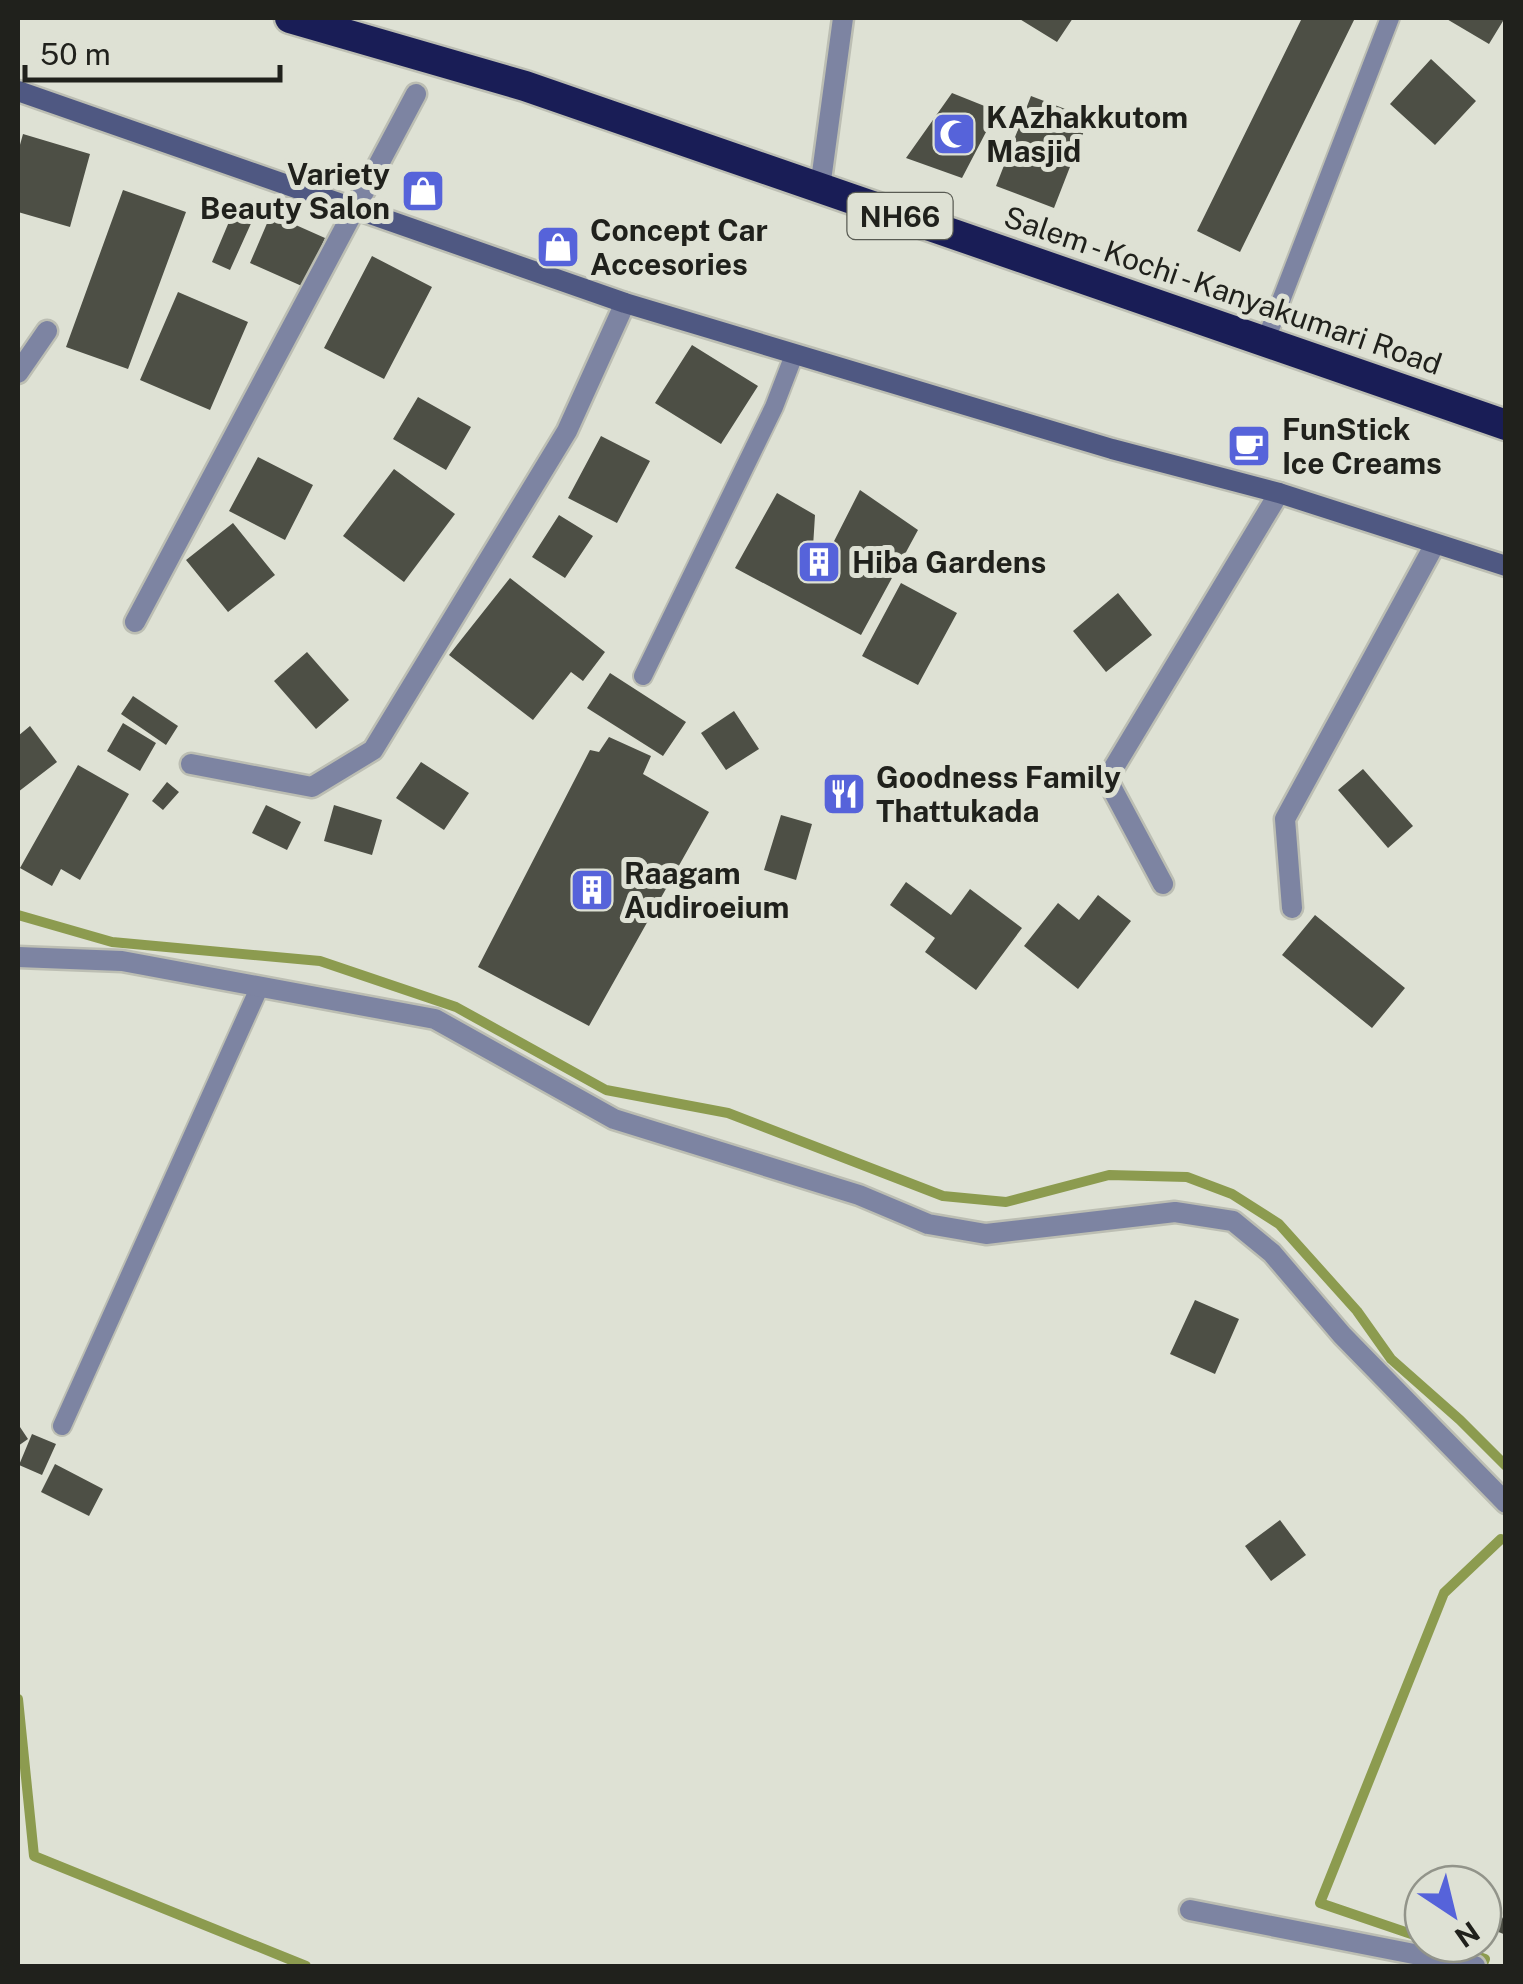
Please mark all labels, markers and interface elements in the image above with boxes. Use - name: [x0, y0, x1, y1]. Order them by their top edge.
- scale bar: [25, 20, 280, 82]
- text: 50 m: [40, 36, 111, 72]
- place label: KAzhakkutom Masjid: [986, 99, 1188, 169]
- mosque icon: KAzhakkutom Masjid: [931, 111, 977, 157]
- place label: Variety Beauty Salon: [200, 156, 390, 226]
- shop icon: Variety Beauty Salon: [400, 168, 446, 214]
- road number: NH66: [848, 193, 952, 239]
- street label: Salem - Kochi - Kanyakumari Road: [999, 198, 1447, 382]
- place label: Concept Car Accesories: [590, 212, 768, 282]
- shop icon: Concept Car Accesories: [535, 224, 581, 270]
- place label: FunStick Ice Creams: [1282, 411, 1442, 481]
- cafe icon: FunStick Ice Creams: [1226, 423, 1272, 469]
- building icon: Hiba Gardens: [796, 539, 842, 585]
- place label: Hiba Gardens: [852, 544, 1046, 580]
- place label: Goodness Family Thattukada: [876, 759, 1121, 829]
- restaurant icon: Goodness Family Thattukada: [821, 771, 867, 817]
- place label: Raagam Audiroeium: [624, 855, 789, 925]
- building icon: Raagam Audiroeium: [569, 867, 615, 913]
- north arrow: [1403, 1864, 1503, 1964]
- text: N: [1449, 1915, 1486, 1955]

